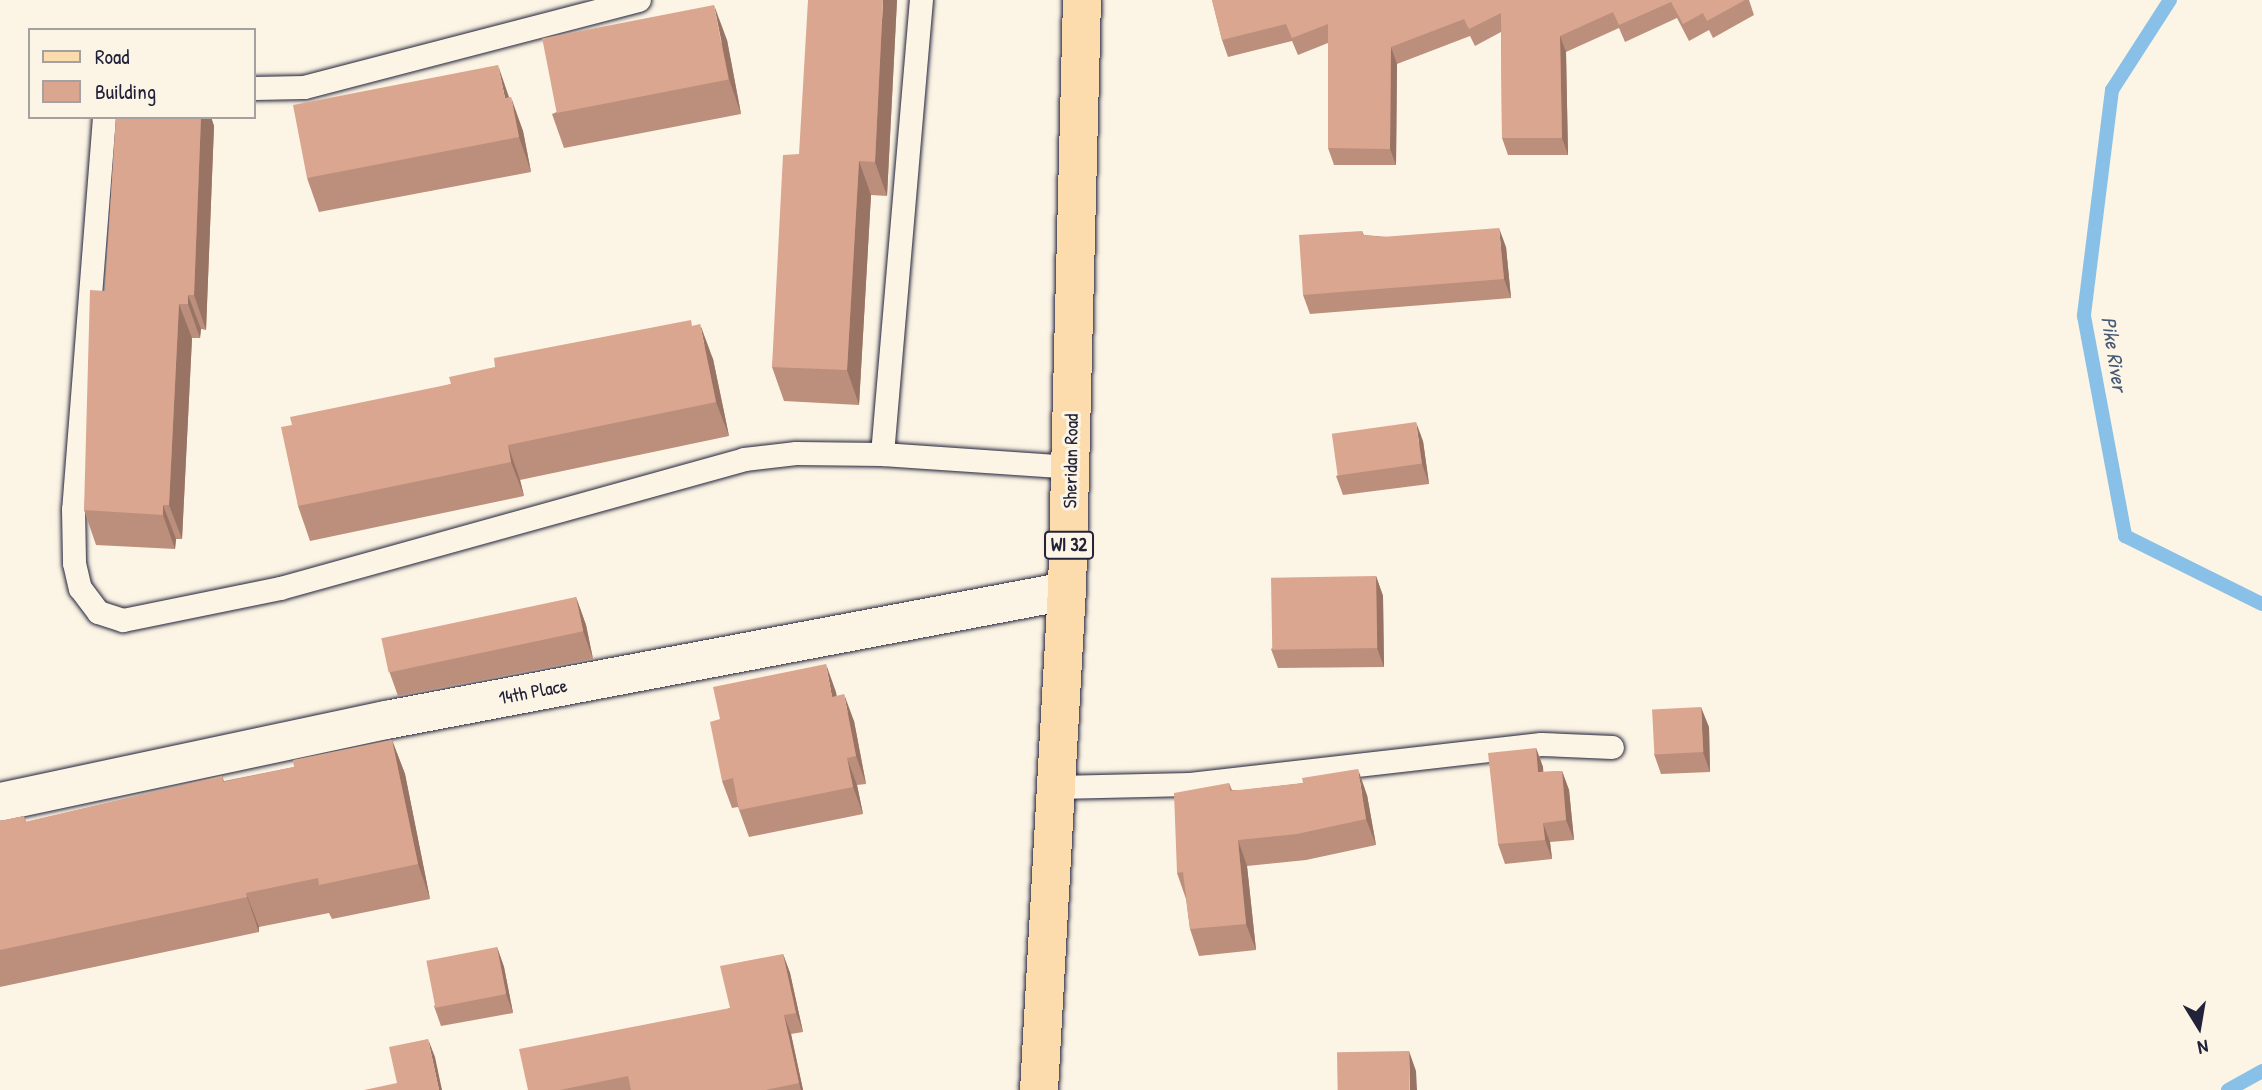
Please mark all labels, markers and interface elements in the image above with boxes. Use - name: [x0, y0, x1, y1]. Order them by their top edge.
- legend: [28, 28, 256, 119]
- text: Road: [95, 42, 129, 71]
- text: Building: [95, 77, 156, 106]
- water label: Pike River: [2096, 315, 2132, 393]
- street label: Sheridan Road: [1059, 413, 1083, 509]
- road number: WI 32: [1043, 530, 1095, 560]
- street label: 14th Place: [497, 674, 569, 710]
- north arrow: [2164, 992, 2234, 1062]
- text: N: [2196, 1034, 2210, 1061]

